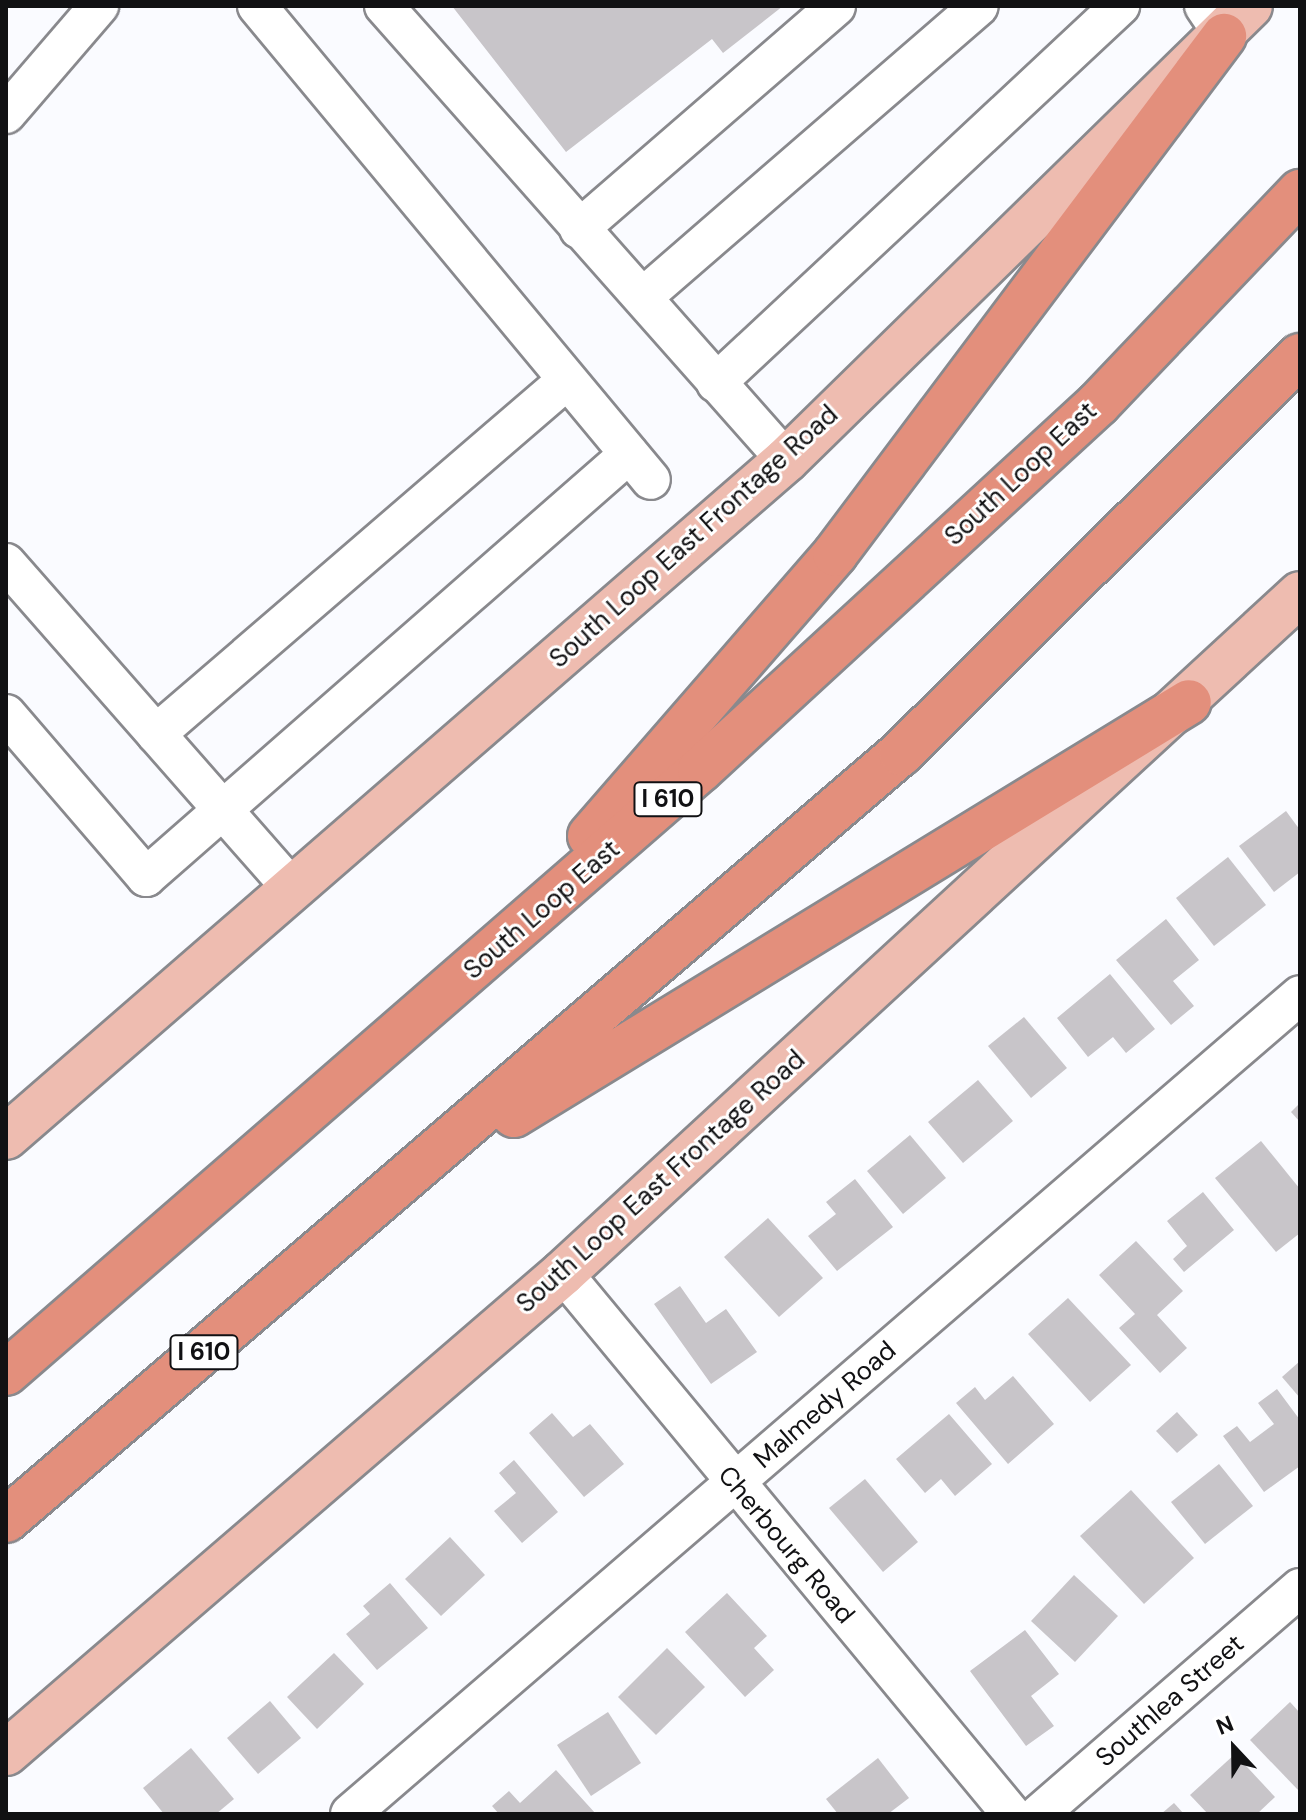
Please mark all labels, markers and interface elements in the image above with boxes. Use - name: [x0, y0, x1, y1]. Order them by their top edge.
- street label: South Loop East: [939, 396, 1103, 552]
- street label: South Loop East Frontage Road: [543, 399, 845, 675]
- road number: I 610: [632, 779, 704, 819]
- street label: South Loop East: [458, 834, 626, 986]
- street label: South Loop East Frontage Road: [510, 1044, 812, 1320]
- road number: I 610: [168, 1332, 240, 1372]
- street label: Malmedy Road: [748, 1335, 902, 1475]
- street label: Cherbourg Road: [711, 1460, 861, 1630]
- street label: Southlea Street: [1090, 1628, 1250, 1774]
- north arrow: [1194, 1708, 1274, 1788]
- text: N: [1212, 1709, 1238, 1742]

